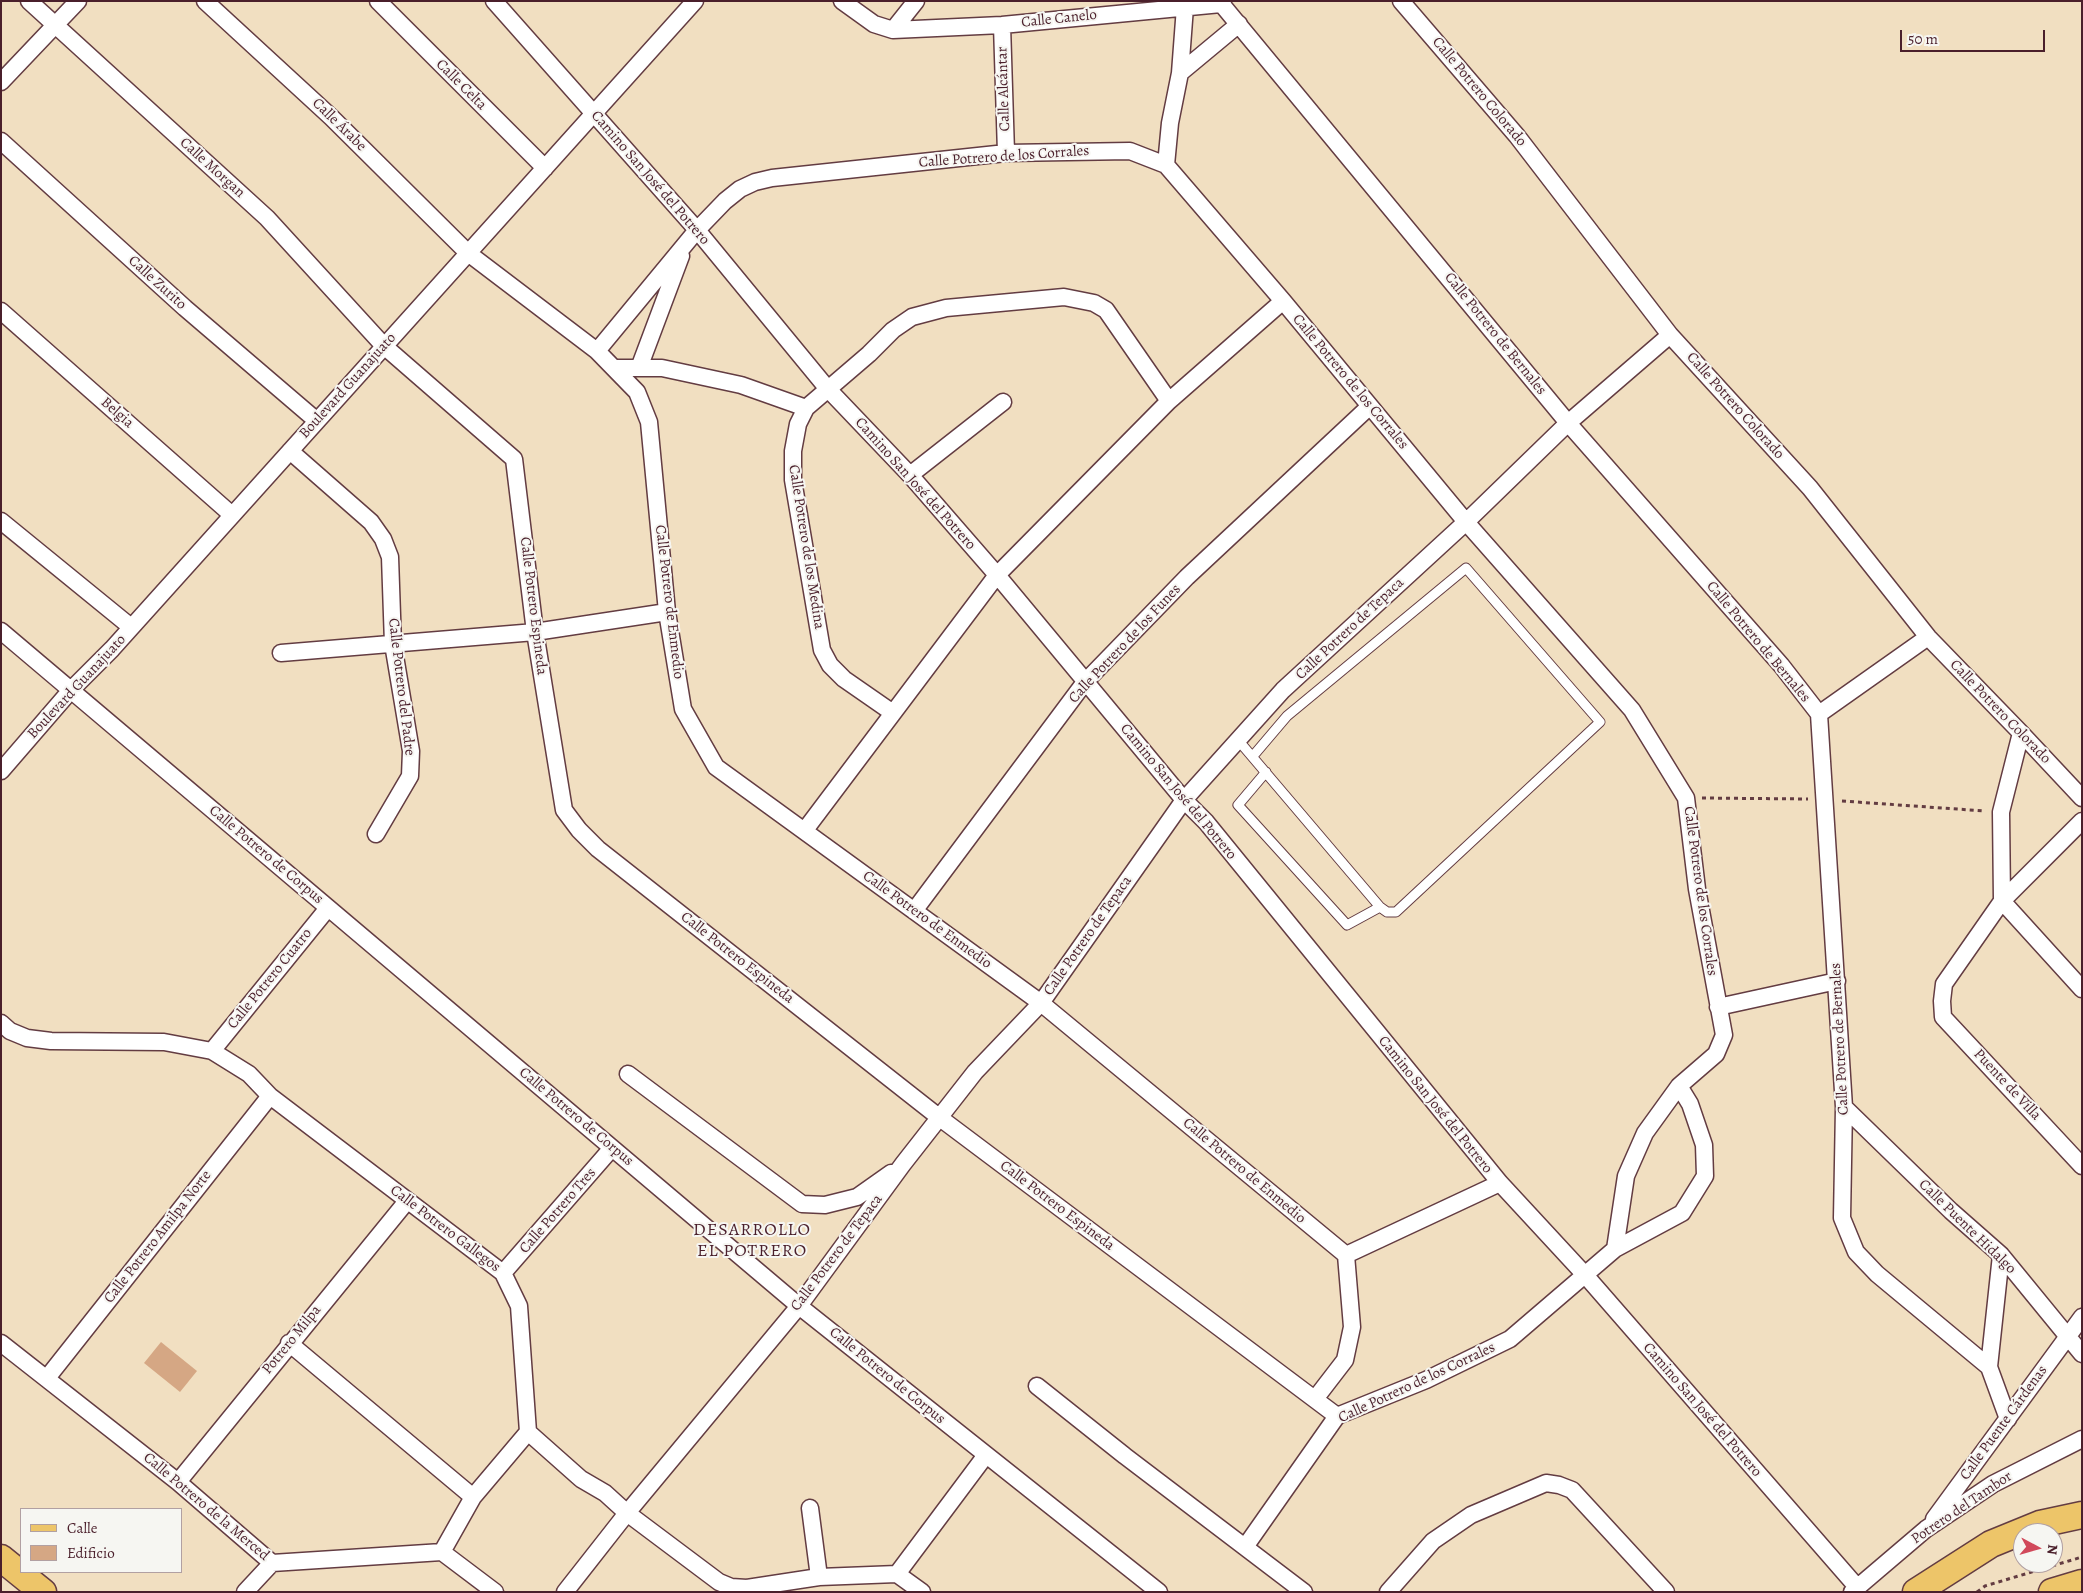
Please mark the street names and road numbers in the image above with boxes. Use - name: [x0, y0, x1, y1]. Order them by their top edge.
- street label: Calle Canelo: [1020, 6, 1098, 32]
- street label: Calle Potrero Colorado: [1428, 34, 1530, 150]
- street label: Calle Alcántar: [994, 46, 1014, 132]
- street label: Calle Celta: [432, 56, 490, 114]
- street label: Calle Árabe: [308, 95, 370, 155]
- street label: Camino San José del Potrero: [587, 107, 713, 249]
- street label: Calle Morgan: [176, 134, 248, 202]
- street label: Calle Potrero de los Corrales: [918, 142, 1090, 172]
- street label: Calle Zurito: [124, 252, 190, 314]
- street label: Calle Potrero de Bernales: [1440, 269, 1550, 399]
- street label: Calle Potrero de los Corrales: [1288, 311, 1412, 453]
- street label: Boulevard Guanajuato: [296, 329, 400, 443]
- street label: Calle Potrero Colorado: [1682, 349, 1788, 463]
- street label: Belgia: [97, 394, 137, 432]
- street label: Camino San José del Potrero: [851, 414, 979, 554]
- street label: Calle Potrero de los Medina: [784, 463, 828, 631]
- street label: Calle Potrero de Enmedio: [651, 524, 687, 680]
- street label: Calle Potrero Espineda: [516, 536, 550, 676]
- street label: Calle Potrero de Tepaca: [1292, 574, 1408, 684]
- street label: Calle Potrero de Bernales: [1702, 578, 1814, 706]
- street label: Calle Potrero de los Funes: [1065, 581, 1185, 707]
- street label: Calle Potrero del Padre: [384, 617, 418, 757]
- street label: Boulevard Guanajuato: [24, 631, 130, 743]
- street label: Calle Potrero Colorado: [1946, 656, 2054, 768]
- street label: Camino San José del Potrero: [1116, 720, 1240, 864]
- street label: Calle Potrero de Corpus: [205, 802, 327, 908]
- street label: Calle Potrero de los Corrales: [1679, 805, 1721, 977]
- street label: Calle Potrero de Enmedio: [859, 867, 995, 973]
- street label: Calle Potrero de Tepaca: [1040, 873, 1136, 999]
- street label: Calle Potrero Espineda: [677, 908, 797, 1008]
- street label: Calle Potrero Cuatro: [224, 925, 316, 1033]
- street label: Calle Potrero de Bernales: [1827, 962, 1853, 1116]
- street label: Camino San José del Potrero: [1374, 1033, 1496, 1177]
- street label: Puente de Villa: [1969, 1046, 2045, 1124]
- street label: Calle Potrero de Corpus: [515, 1064, 637, 1170]
- street label: Calle Potrero de Enmedio: [1179, 1114, 1309, 1228]
- street label: Calle Potrero Espineda: [996, 1157, 1118, 1255]
- street label: Calle Potrero Tres: [516, 1164, 600, 1258]
- street label: Calle Potrero Amilpa Norte: [100, 1167, 216, 1307]
- street label: Calle Puente Hidalgo: [1915, 1176, 2019, 1278]
- street label: Calle Potrero Gallegos: [386, 1182, 504, 1276]
- street label: Calle Potrero de Tepaca: [787, 1191, 887, 1315]
- street label: Potrero Milpa: [259, 1302, 325, 1378]
- street label: Calle Potrero de Corpus: [825, 1324, 949, 1428]
- street label: Calle Potrero de los Corrales: [1336, 1339, 1498, 1427]
- street label: Camino San José del Potrero: [1639, 1339, 1765, 1481]
- street label: Calle Puente Cárdenas: [1956, 1362, 2052, 1484]
- street label: Calle Potrero de la Merced: [139, 1449, 273, 1565]
- street label: Potrero del Tambor: [1908, 1468, 2016, 1548]

